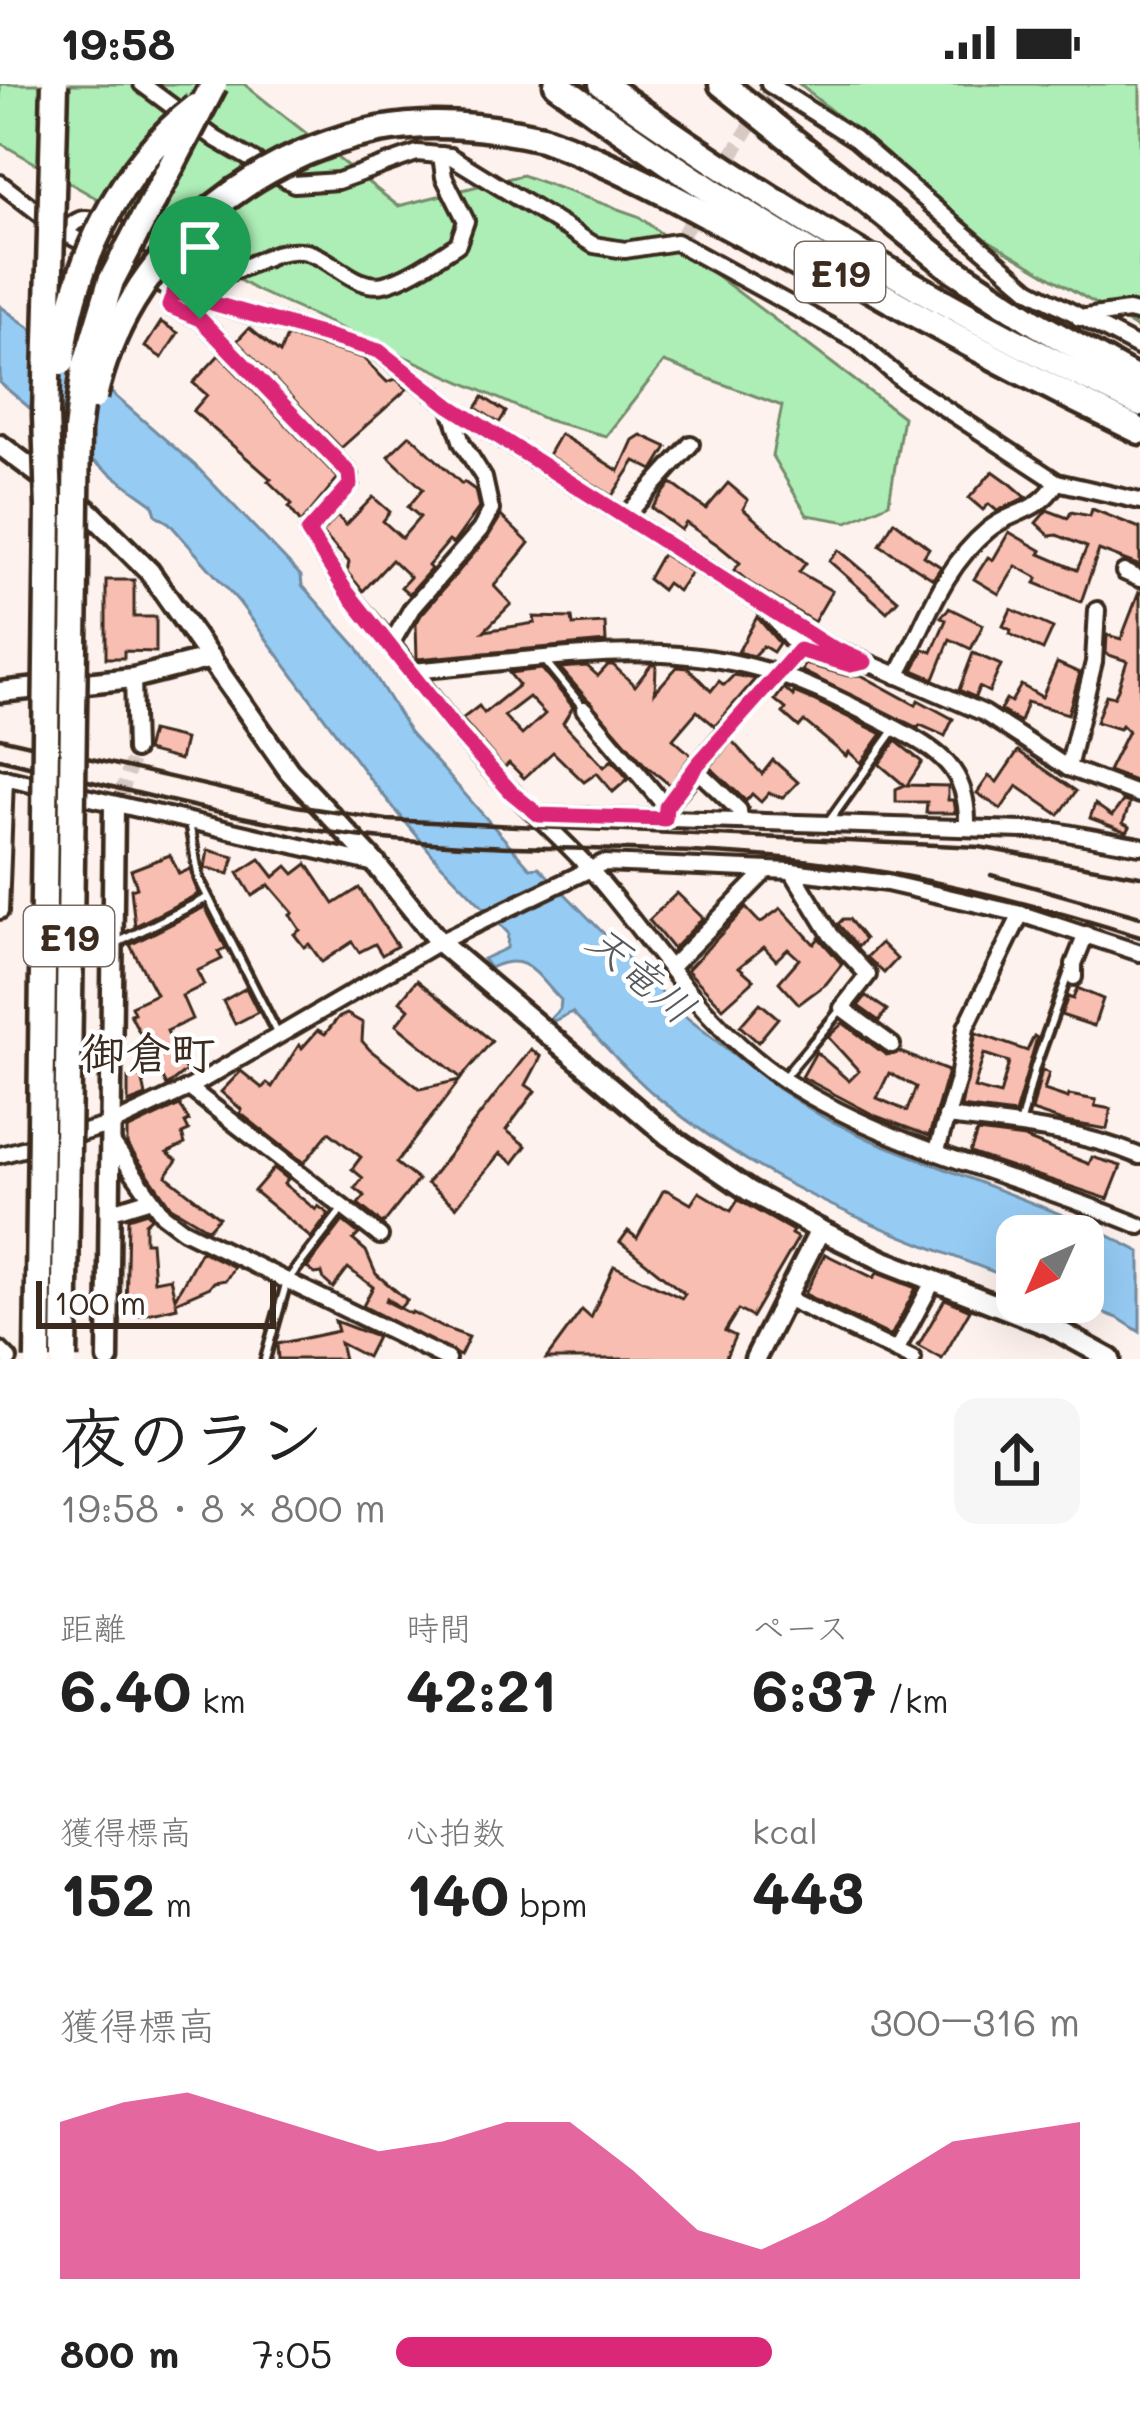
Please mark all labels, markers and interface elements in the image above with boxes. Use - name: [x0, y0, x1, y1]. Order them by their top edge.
- text: 19:58: [60, 13, 175, 71]
- pin: [149, 196, 251, 319]
- icon: arrive: [167, 214, 233, 280]
- road number: E19: [795, 242, 885, 302]
- road number: E19: [24, 906, 114, 966]
- water label: 天竜川: [576, 911, 708, 1035]
- district label: 御倉町: [80, 1022, 216, 1080]
- north arrow: [996, 1215, 1104, 1323]
- map controls: [996, 1215, 1104, 1323]
- scale bar: [36, 1275, 276, 1328]
- text: 100 m: [54, 1280, 146, 1323]
- text: 夜のラン: [60, 1393, 324, 1479]
- button: share: [954, 1398, 1080, 1524]
- text: 19:58 · 8 × 800 m: [60, 1481, 386, 1532]
- text: 距離: [60, 1605, 126, 1648]
- text: 時間: [406, 1605, 472, 1648]
- text: ペース: [752, 1605, 849, 1648]
- text: 6.40: [60, 1650, 191, 1728]
- text: 42:21: [406, 1650, 557, 1728]
- text: 6:37: [752, 1650, 877, 1728]
- text: km: [191, 1678, 246, 1721]
- text: /km: [877, 1678, 948, 1721]
- text: 獲得標高: [60, 1809, 192, 1852]
- text: 心拍数: [406, 1809, 505, 1852]
- text: kcal: [752, 1809, 818, 1852]
- text: 443: [752, 1852, 864, 1930]
- text: 152: [60, 1854, 155, 1932]
- text: 140: [406, 1854, 509, 1932]
- text: m: [155, 1882, 192, 1925]
- text: bpm: [509, 1882, 587, 1925]
- text: 300–316 m: [870, 1995, 1080, 2046]
- text: 獲得標高: [60, 1999, 216, 2050]
- text: 800 m: [60, 2327, 179, 2378]
- text: 7:05: [252, 2327, 333, 2378]

